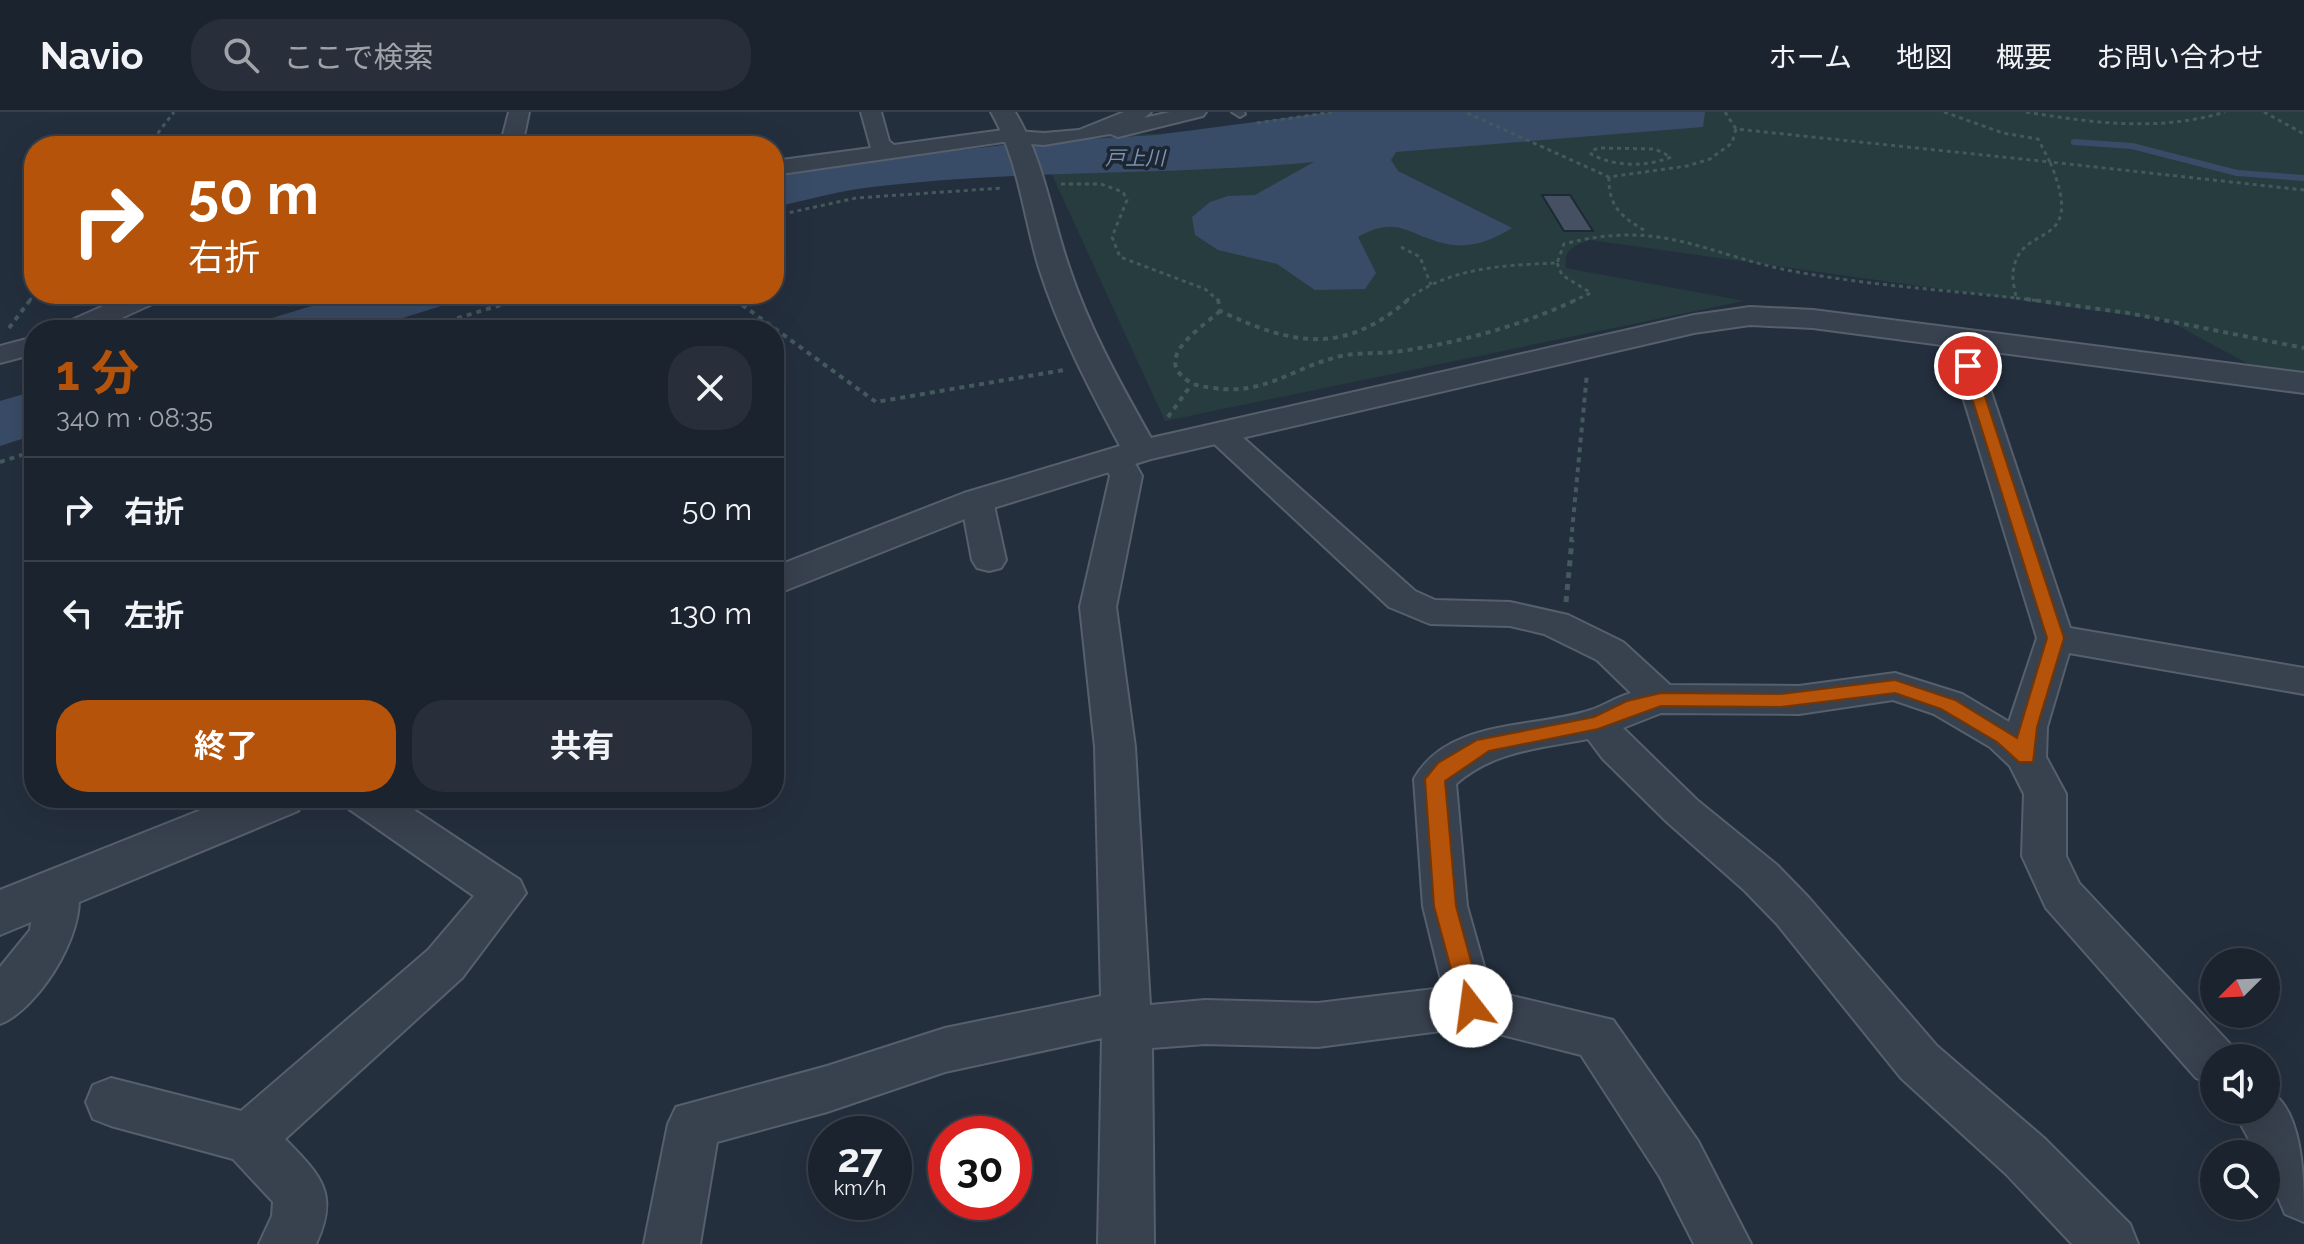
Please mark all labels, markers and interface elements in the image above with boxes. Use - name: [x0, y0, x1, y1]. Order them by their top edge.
- search box: [191, 19, 751, 91]
- text: Navio: [40, 33, 143, 78]
- icon: search: [219, 33, 263, 77]
- text: ここで検索: [283, 40, 433, 75]
- text: ホーム: [1769, 41, 1852, 74]
- text: 地図: [1896, 41, 1952, 74]
- text: 概要: [1996, 41, 2052, 74]
- text: お問い合わせ: [2096, 41, 2264, 74]
- water label: 戸上川: [1105, 146, 1167, 170]
- text: 50 m: [188, 161, 319, 227]
- icon: right: [56, 168, 160, 272]
- text: 右折: [188, 236, 260, 278]
- pin: [1934, 332, 2002, 400]
- icon: arrive: [1946, 344, 1990, 388]
- text: 1 分: [56, 345, 139, 401]
- button: close: [668, 346, 752, 430]
- text: 340 m · 08:35: [56, 403, 213, 433]
- icon: right: [56, 487, 100, 531]
- text: 50 m: [682, 492, 752, 527]
- text: 右折: [124, 494, 184, 529]
- icon: left: [56, 591, 100, 635]
- text: 130 m: [670, 596, 752, 631]
- text: 左折: [124, 598, 184, 633]
- button: 終了: [56, 700, 396, 792]
- button: 共有: [412, 700, 752, 792]
- north arrow: [2200, 948, 2280, 1028]
- map controls: [2200, 948, 2280, 1220]
- position arrow: [1429, 964, 1513, 1048]
- button: sound: [2200, 1044, 2280, 1124]
- speed limit sign: 30: [928, 1116, 1032, 1220]
- text: 27: [837, 1134, 882, 1181]
- button: search: [2200, 1140, 2280, 1220]
- text: km/h: [834, 1176, 886, 1200]

